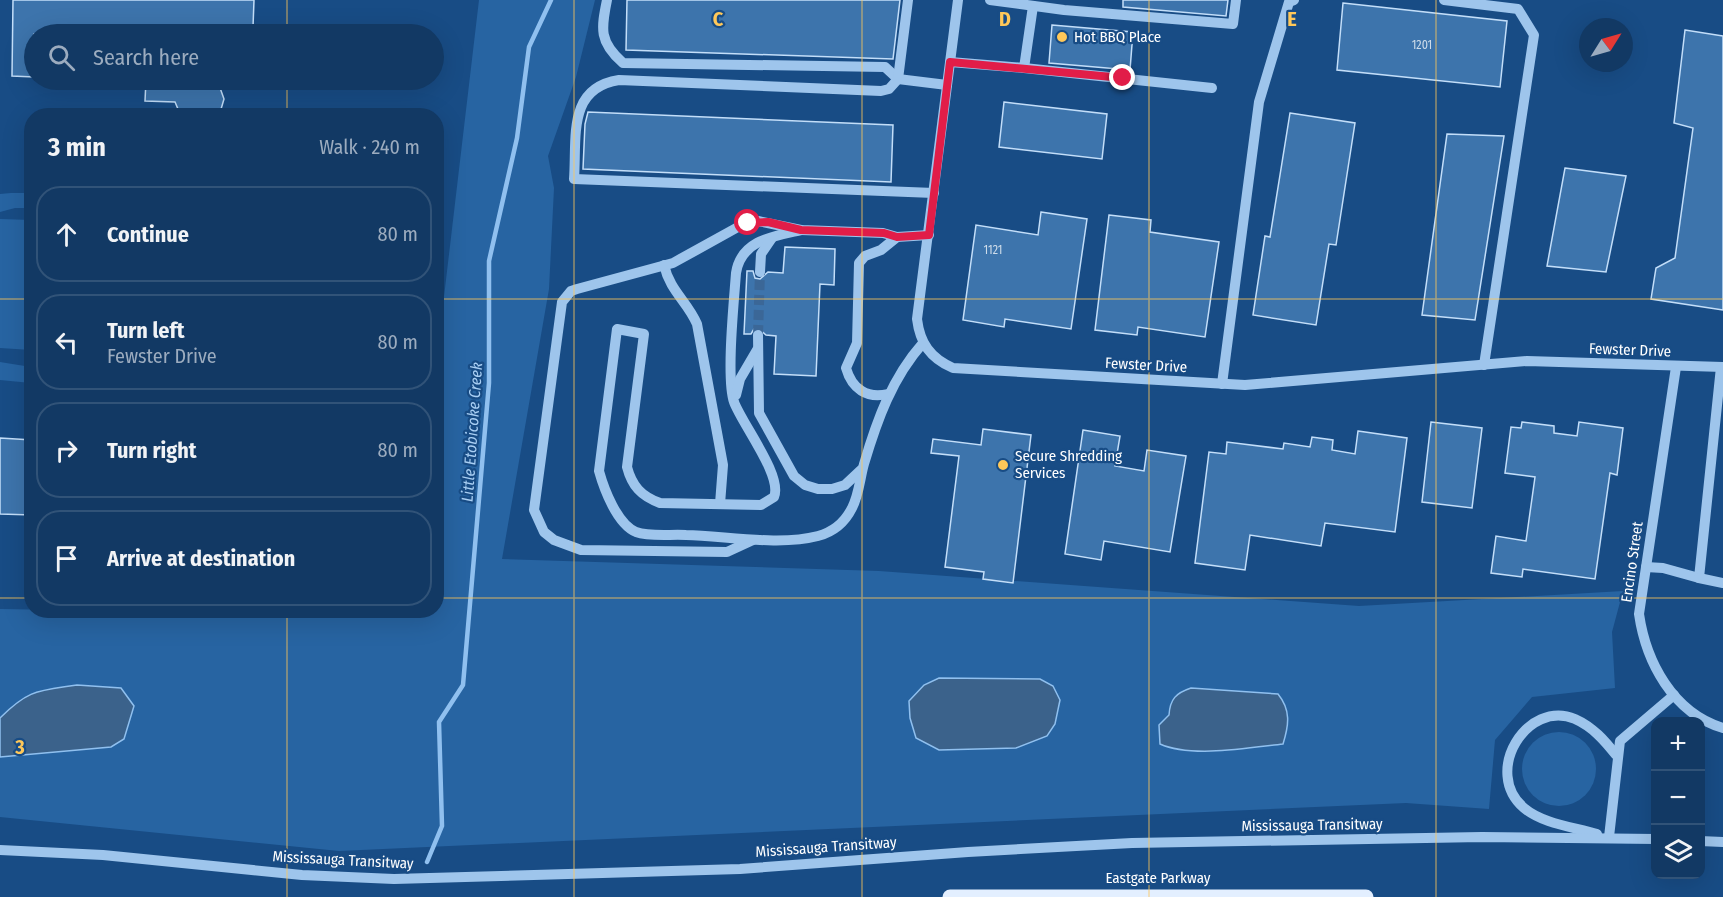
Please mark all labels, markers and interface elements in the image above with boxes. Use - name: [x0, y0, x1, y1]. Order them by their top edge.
- text: C: [713, 7, 724, 31]
- text: D: [999, 7, 1011, 31]
- text: E: [1287, 7, 1297, 31]
- north arrow: [1579, 18, 1633, 72]
- search box: [24, 24, 444, 90]
- place label: Hot BBQ Place: [1074, 28, 1161, 46]
- marker: Hot BBQ Place: [1055, 30, 1069, 44]
- house number: 1201: [1412, 38, 1432, 52]
- icon: search: [45, 41, 78, 74]
- text: Search here: [93, 44, 199, 71]
- route end: [1109, 64, 1135, 90]
- text: 3 min: [48, 132, 106, 163]
- text: Walk · 240 m: [319, 135, 420, 159]
- route start: [734, 209, 760, 235]
- icon: ahead: [50, 218, 83, 251]
- text: Continue: [107, 221, 189, 248]
- text: 80 m: [378, 222, 418, 246]
- house number: 1121: [984, 243, 1002, 257]
- text: Turn left: [107, 317, 185, 344]
- icon: left: [50, 326, 83, 359]
- text: 80 m: [378, 330, 418, 354]
- street label: Fewster Drive: [1589, 340, 1671, 360]
- text: Fewster Drive: [107, 344, 217, 368]
- street label: Fewster Drive: [1104, 354, 1188, 376]
- water label: Little Etobicoke Creek: [458, 361, 486, 502]
- icon: right: [50, 434, 83, 467]
- text: Turn right: [107, 437, 196, 464]
- text: 80 m: [378, 438, 418, 462]
- place label: Secure Shredding Services: [1015, 447, 1122, 482]
- marker: Secure Shredding Services: [996, 458, 1010, 472]
- street label: Encino Street: [1617, 520, 1647, 603]
- icon: arrive: [50, 542, 83, 575]
- text: Arrive at destination: [107, 545, 295, 572]
- map controls: [1651, 717, 1705, 879]
- button: +: [1651, 717, 1705, 771]
- text: 3: [14, 735, 25, 759]
- button: −: [1651, 771, 1705, 825]
- street label: Mississauga Transitway: [1241, 815, 1383, 835]
- button: layers: [1651, 825, 1705, 879]
- street label: Mississauga Transitway: [755, 833, 897, 861]
- street label: Mississauga Transitway: [272, 847, 414, 873]
- street label: Eastgate Parkway: [1105, 869, 1211, 887]

